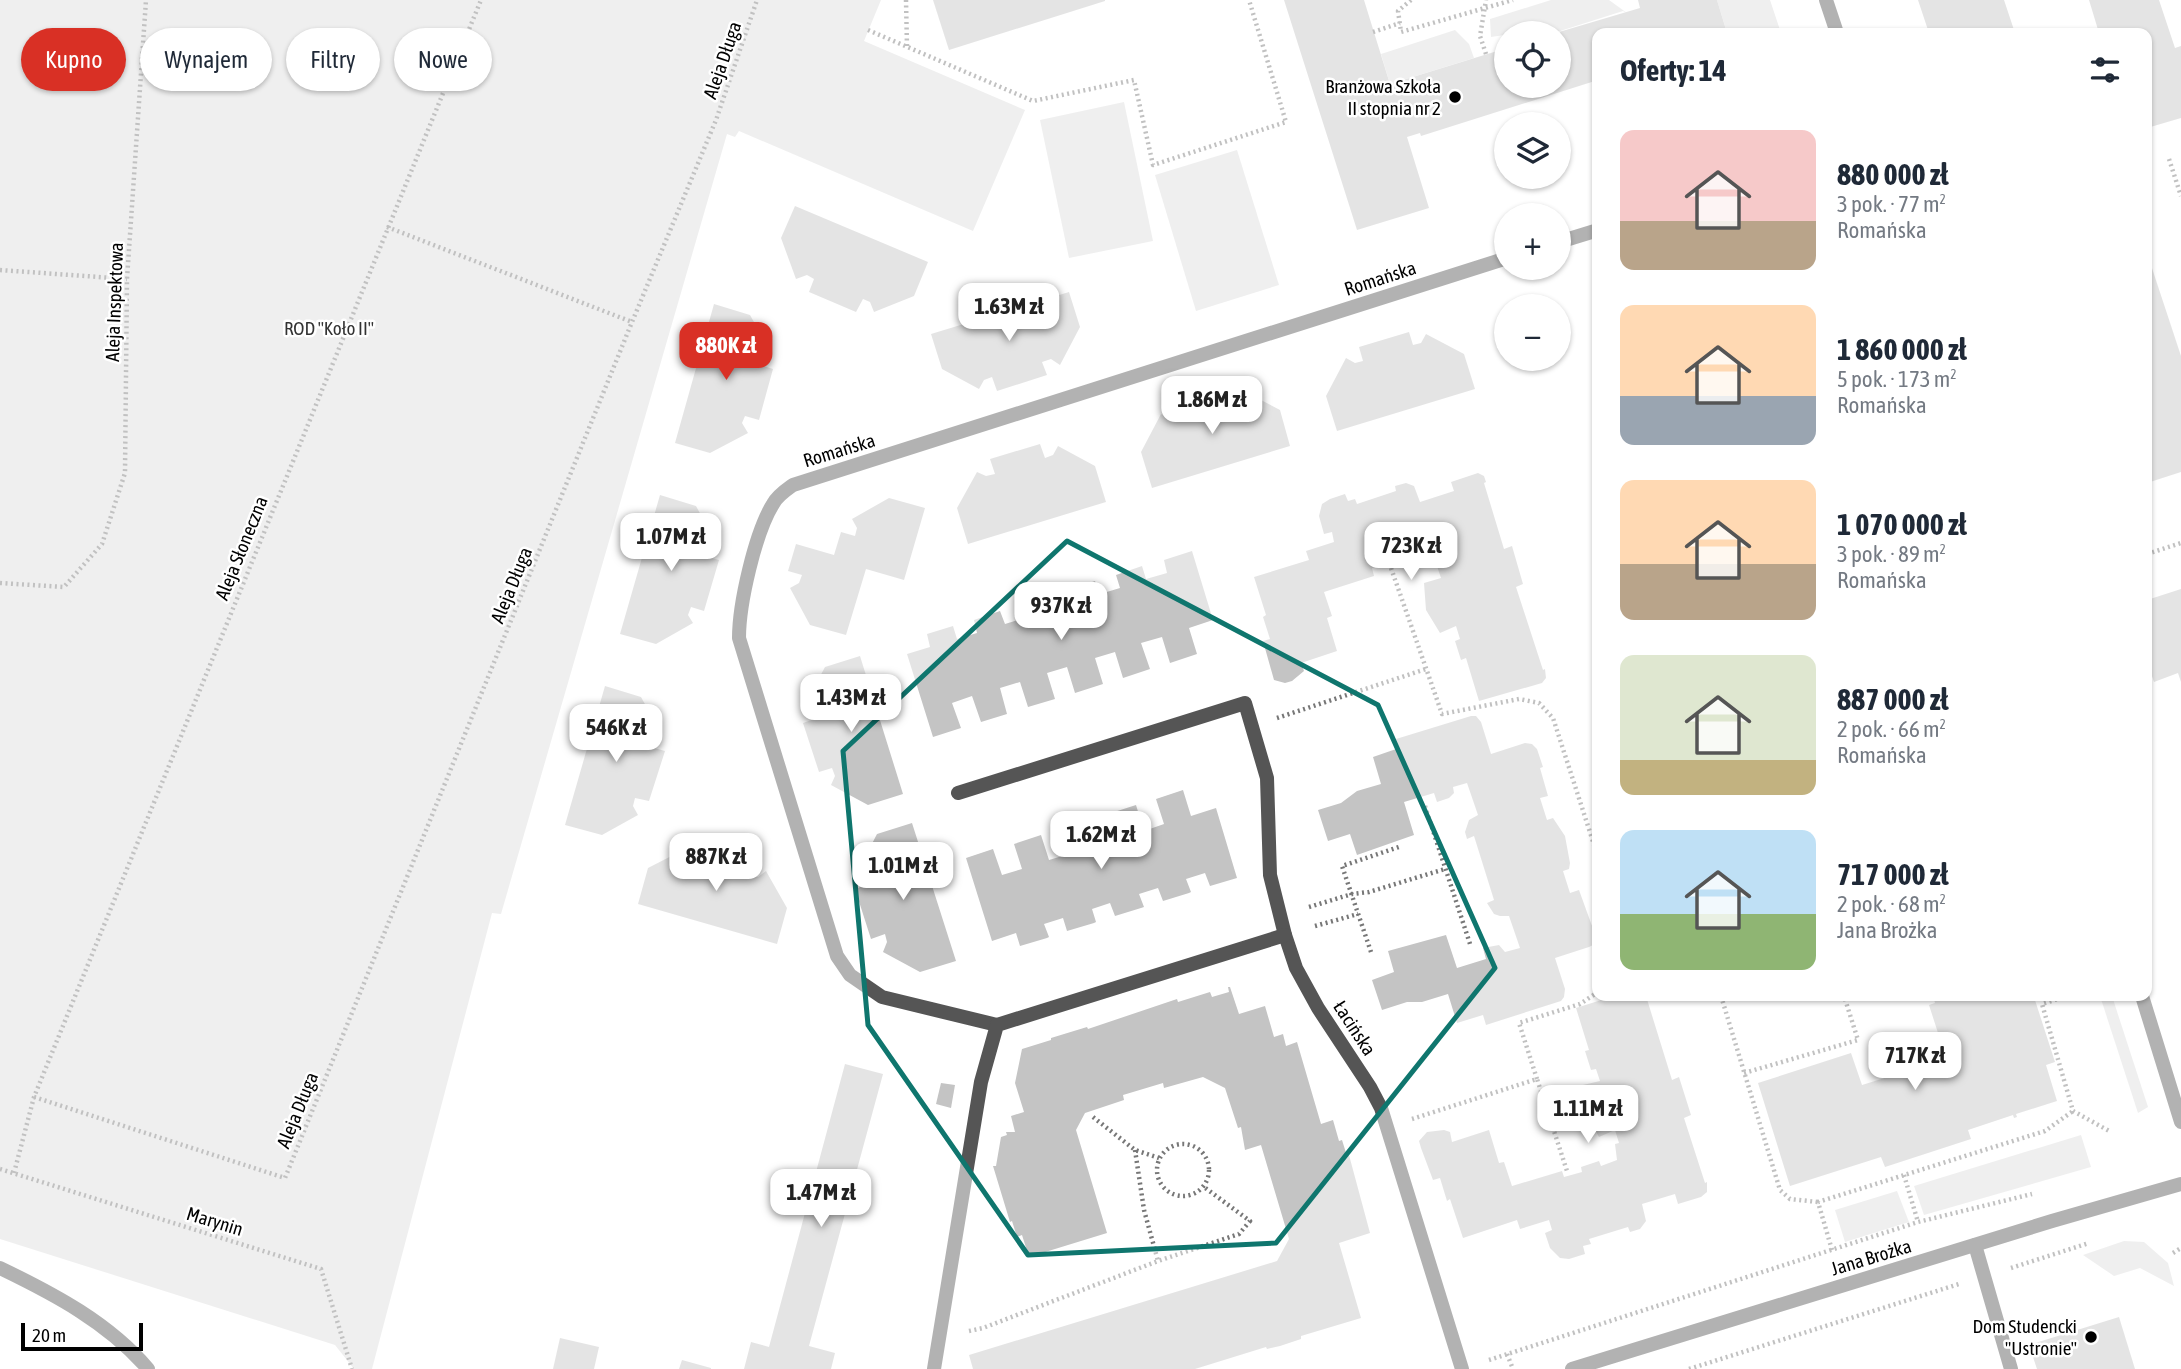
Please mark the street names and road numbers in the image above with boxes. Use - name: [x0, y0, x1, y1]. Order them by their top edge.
- street label: Aleja Długa: [699, 19, 745, 101]
- street label: Aleja Inspektowa: [101, 242, 127, 362]
- street label: Romańska: [1341, 256, 1419, 300]
- street label: Romańska: [800, 429, 878, 471]
- street label: Aleja Słoneczna: [210, 493, 272, 603]
- street label: Aleja Długa: [486, 544, 536, 626]
- street label: Łacińska: [1329, 997, 1381, 1059]
- street label: Aleja Długa: [272, 1069, 322, 1151]
- street label: Marynin: [184, 1202, 246, 1240]
- street label: Jana Brożka: [1828, 1234, 1914, 1280]

